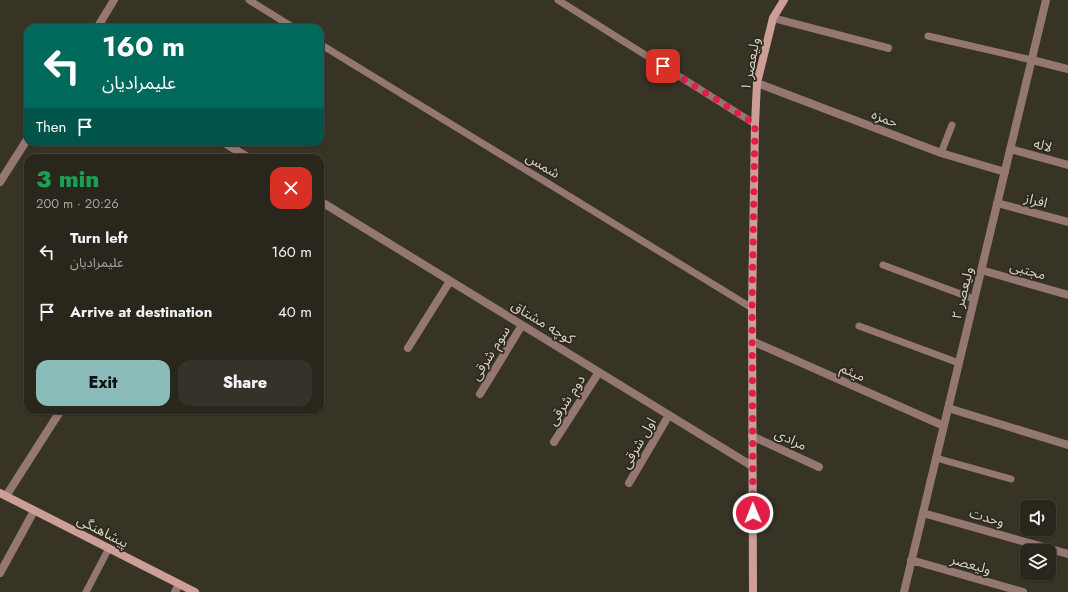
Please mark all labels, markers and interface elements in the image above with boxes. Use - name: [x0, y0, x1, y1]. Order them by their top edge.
- text: 160 m: [102, 26, 185, 67]
- street label: ولیعصر ۱: [735, 36, 765, 92]
- icon: left: [36, 40, 88, 92]
- pin: [646, 49, 680, 83]
- icon: arrive: [652, 55, 674, 77]
- text: علیمرادیان: [102, 70, 176, 96]
- street label: حمزه: [869, 104, 901, 132]
- text: Then: [36, 116, 66, 138]
- icon: arrive: [74, 116, 96, 138]
- street label: لاله: [1031, 133, 1055, 157]
- street label: شمس: [522, 147, 564, 183]
- text: 3 min: [36, 161, 100, 196]
- button: close: [270, 167, 312, 209]
- street label: افراز: [1021, 187, 1050, 213]
- text: 200 m · 20:26: [36, 194, 119, 213]
- text: Turn left: [70, 227, 128, 249]
- icon: left: [36, 241, 58, 263]
- text: 160 m: [271, 241, 312, 263]
- text: علیمرادیان: [70, 253, 124, 272]
- street label: مجتبی: [1008, 255, 1048, 285]
- street label: ولیعصر ۲: [946, 265, 978, 321]
- street label: کوچه مشتاق: [507, 295, 579, 349]
- icon: arrive: [36, 301, 58, 323]
- text: Arrive at destination: [70, 301, 212, 323]
- text: 40 m: [278, 301, 312, 323]
- street label: سوم شرقی: [465, 322, 516, 385]
- street label: میثم: [837, 358, 869, 387]
- button: Exit: [36, 360, 170, 406]
- button: Share: [178, 360, 312, 406]
- street label: دوم شرقی: [542, 371, 591, 430]
- street label: اول شرقی: [615, 414, 661, 472]
- street label: مرادی: [772, 423, 810, 455]
- position arrow: [732, 492, 774, 534]
- map controls: [1020, 500, 1056, 580]
- button: sound: [1020, 500, 1056, 536]
- street label: وحدت: [967, 502, 1007, 532]
- street label: پیشاهنگی: [74, 509, 132, 553]
- button: layers: [1020, 544, 1056, 580]
- street label: ولیعصر: [947, 548, 994, 579]

